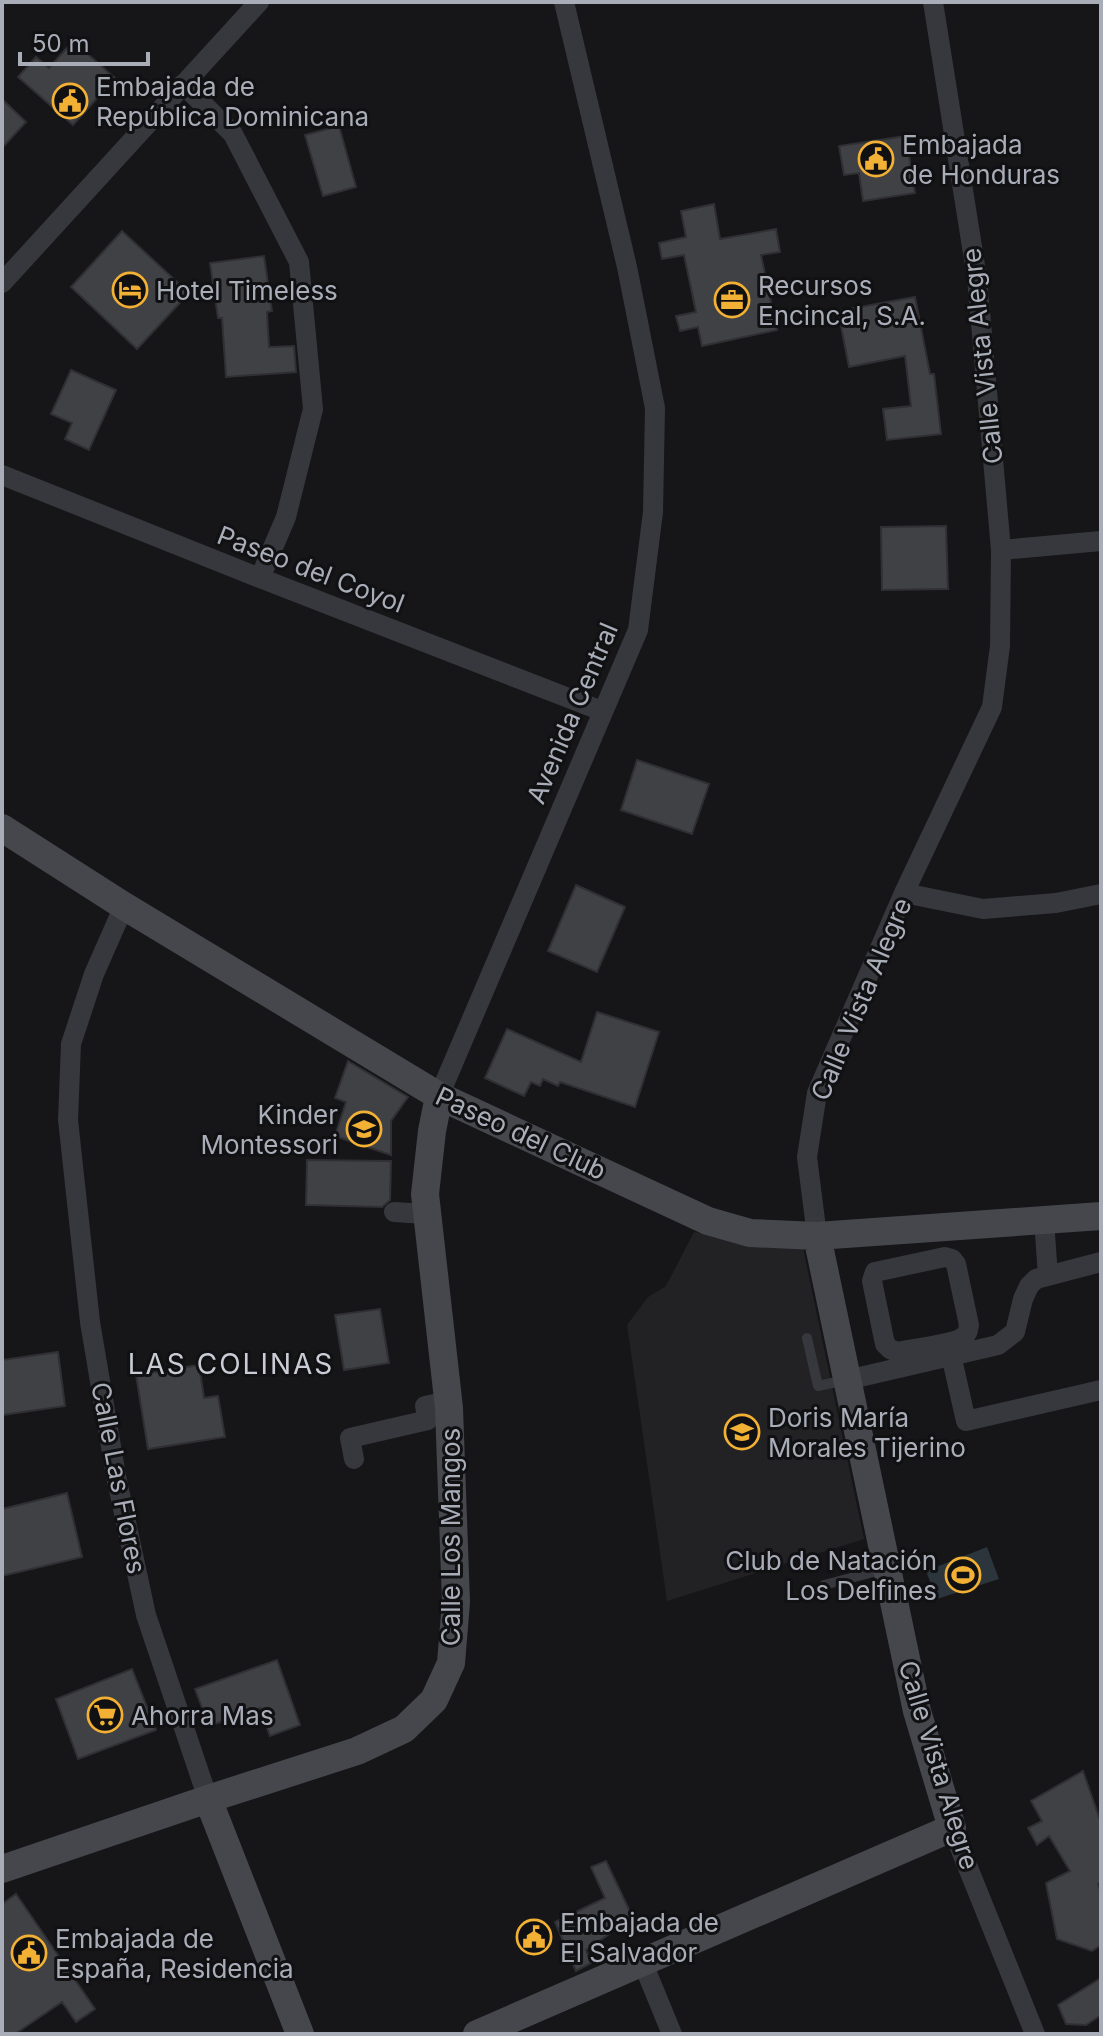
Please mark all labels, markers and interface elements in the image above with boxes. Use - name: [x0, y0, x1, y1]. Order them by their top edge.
- scale bar: [20, 16, 148, 66]
- text: 50 m: [32, 29, 90, 58]
- place label: Embajada de República Dominicana: [96, 71, 369, 132]
- public building icon: Embajada de República Dominicana: [51, 82, 89, 120]
- place label: Embajada de Honduras: [902, 129, 1060, 190]
- public building icon: Embajada de Honduras: [857, 140, 895, 178]
- street label: Calle Vista Alegre: [955, 246, 1009, 466]
- place label: Recursos Encincal, S.A.: [758, 270, 926, 331]
- hotel icon: Hotel Timeless: [111, 271, 149, 309]
- place label: Hotel Timeless: [156, 275, 338, 306]
- office icon: Recursos Encincal, S.A.: [713, 281, 751, 319]
- street label: Paseo del Coyol: [213, 519, 409, 619]
- street label: Avenida Central: [520, 618, 624, 808]
- street label: Calle Vista Alegre: [804, 893, 918, 1105]
- street label: Paseo del Club: [431, 1080, 611, 1186]
- place label: Kinder Montessori: [201, 1099, 338, 1160]
- school or university icon: Kinder Montessori: [345, 1110, 383, 1148]
- district label: LAS COLINAS: [128, 1347, 334, 1381]
- street label: Calle Las Flores: [85, 1380, 153, 1576]
- place label: Doris María Morales Tijerino: [768, 1402, 966, 1463]
- school or university icon: Doris María Morales Tijerino: [723, 1413, 761, 1451]
- street label: Calle Los Mangos: [435, 1428, 466, 1646]
- place label: Club de Natación Los Delfines: [725, 1545, 937, 1606]
- sports icon: Club de Natación Los Delfines: [944, 1556, 982, 1594]
- street label: Calle Vista Alegre: [892, 1657, 986, 1873]
- supermarket icon: Ahorra Mas: [86, 1696, 124, 1734]
- place label: Ahorra Mas: [131, 1700, 274, 1731]
- place label: Embajada de El Salvador: [560, 1907, 719, 1968]
- public building icon: Embajada de El Salvador: [515, 1918, 553, 1956]
- place label: Embajada de España, Residencia: [55, 1923, 294, 1984]
- public building icon: Embajada de España, Residencia: [10, 1934, 48, 1972]

